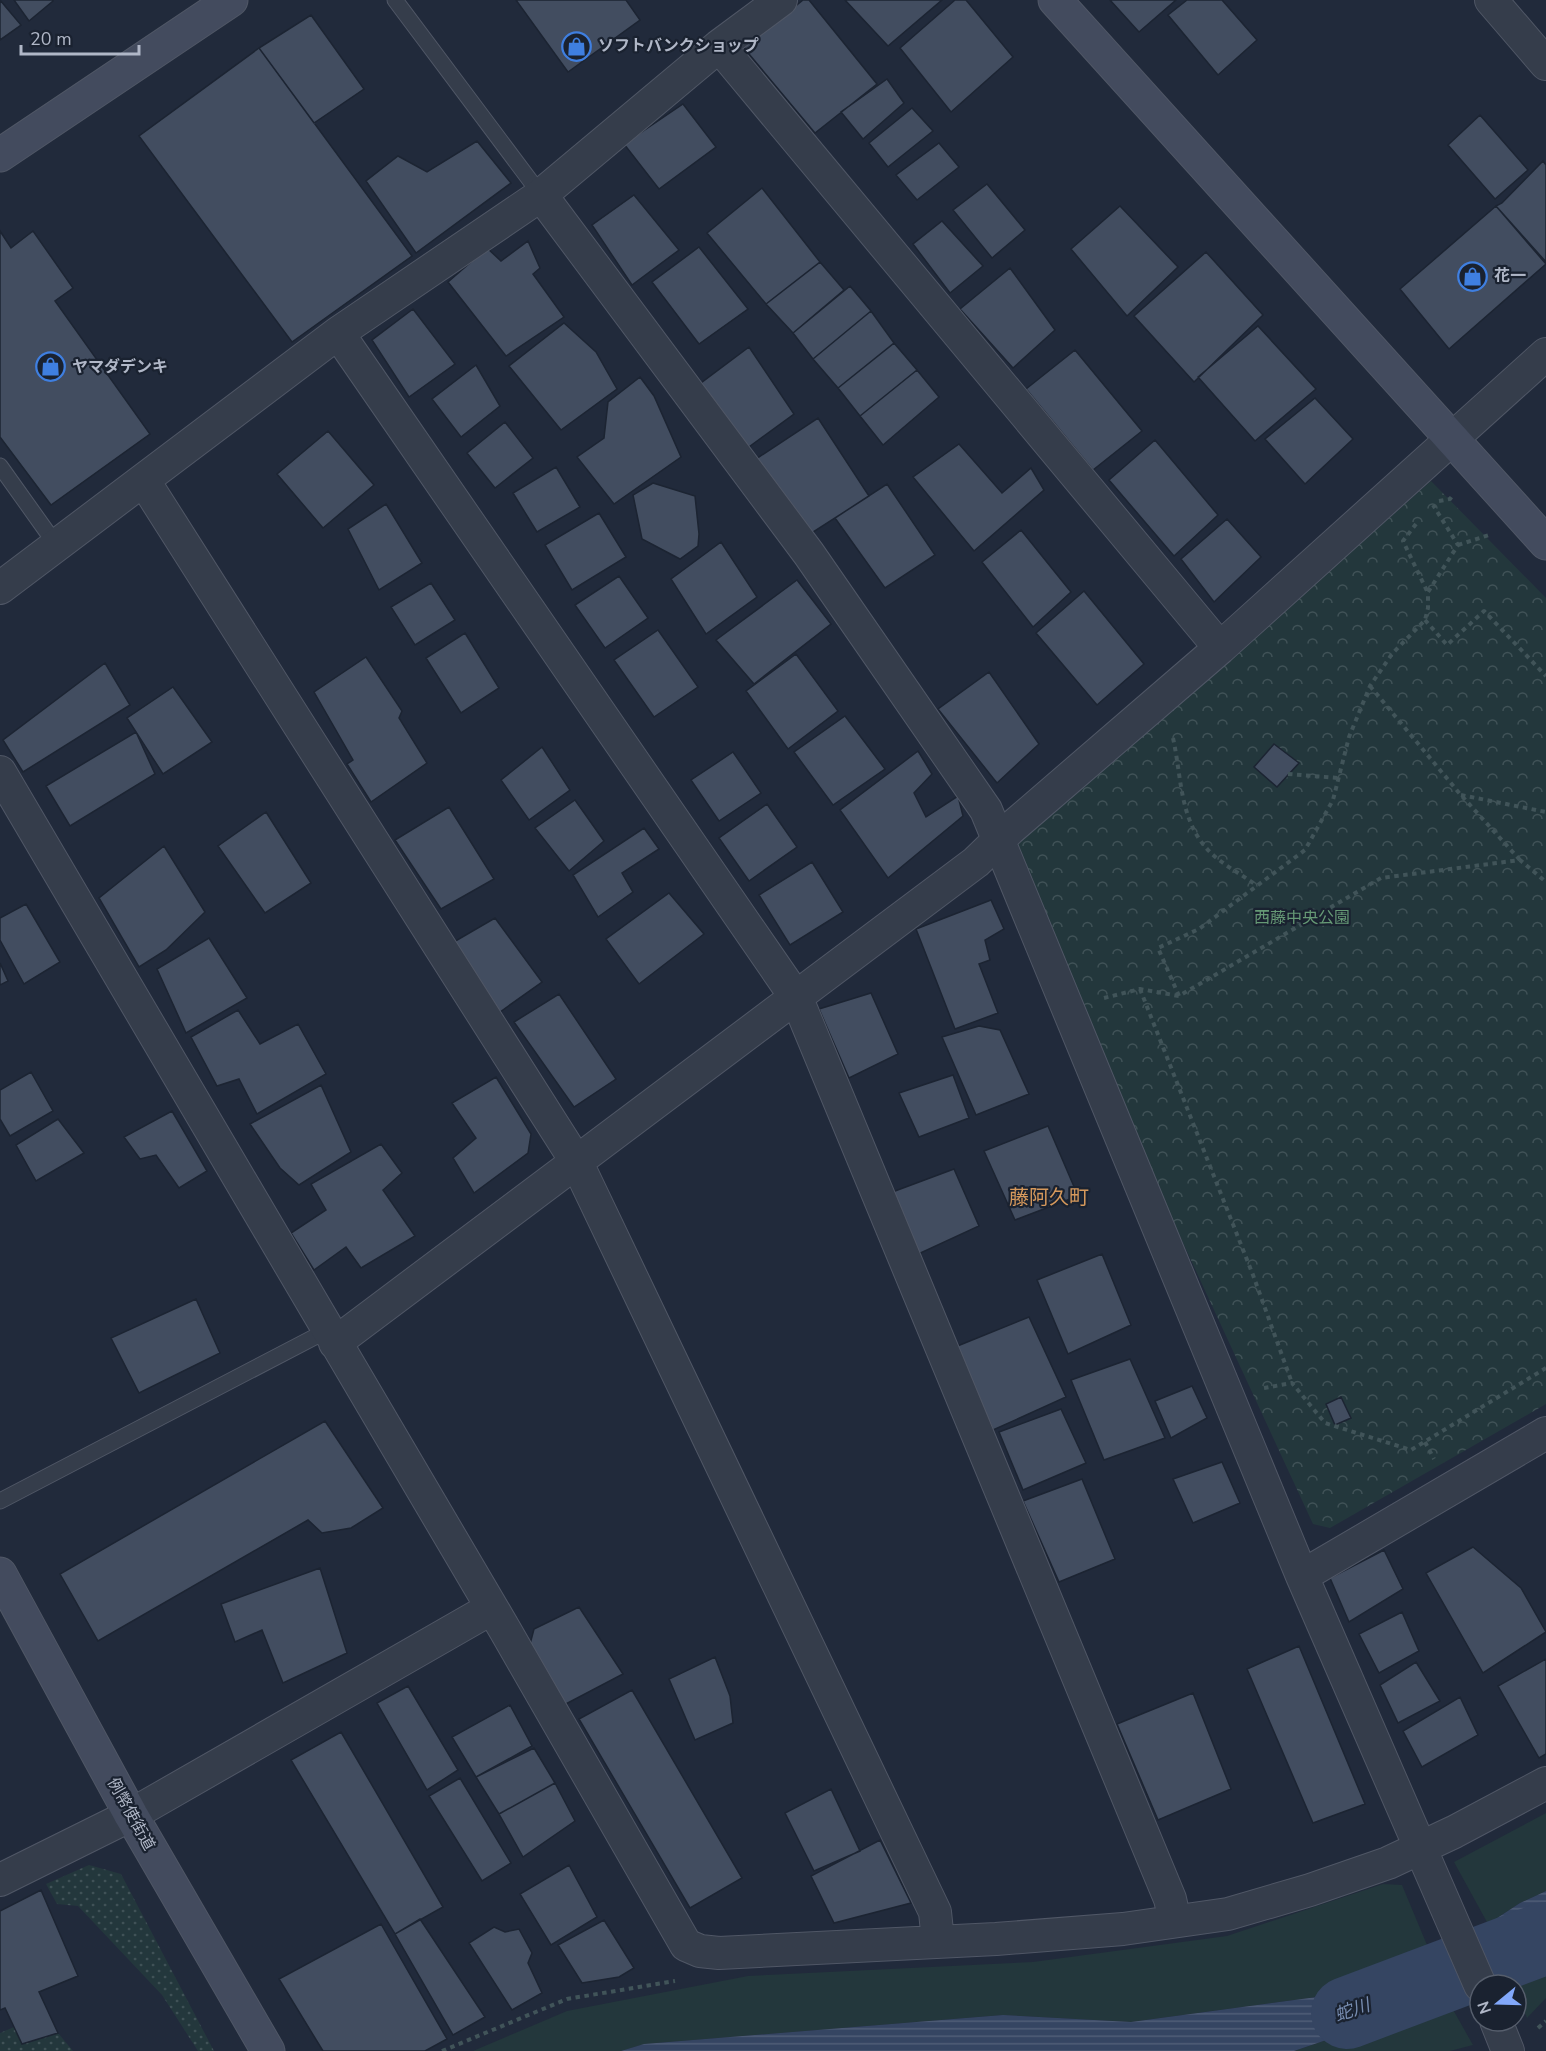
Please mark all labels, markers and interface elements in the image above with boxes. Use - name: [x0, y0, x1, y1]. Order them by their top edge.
- scale bar: [21, 18, 140, 56]
- text: 20 m: [30, 27, 72, 51]
- shop icon: ソフトバンクショップ: [561, 30, 593, 62]
- place label: ソフトバンクショップ: [598, 35, 759, 57]
- shop icon: 花一: [1457, 260, 1489, 292]
- place label: 花一: [1494, 265, 1526, 287]
- shop icon: ヤマダデンキ: [35, 351, 67, 383]
- place label: ヤマダデンキ: [72, 356, 168, 378]
- park label: 西藤中央公園: [1254, 907, 1350, 929]
- district label: 藤阿久町: [1009, 1184, 1089, 1211]
- street label: 例幣使街道: [102, 1774, 160, 1854]
- north arrow: [1468, 1973, 1528, 2033]
- water label: 蛇川: [1331, 1992, 1375, 2027]
- text: N: [1472, 1998, 1497, 2017]

